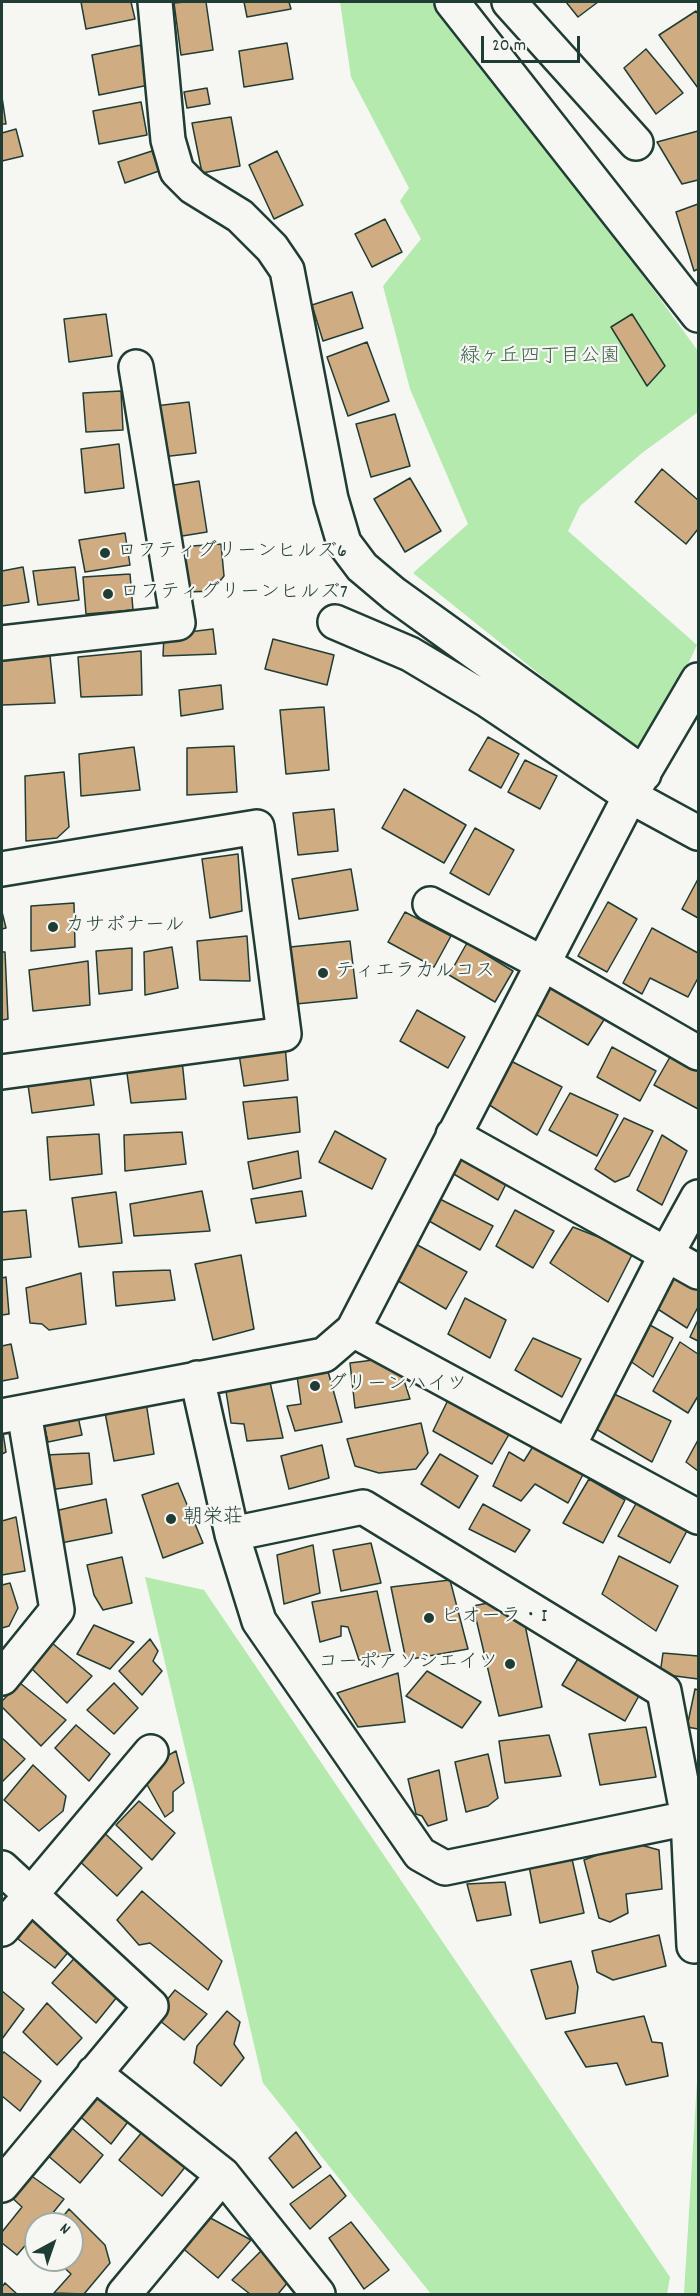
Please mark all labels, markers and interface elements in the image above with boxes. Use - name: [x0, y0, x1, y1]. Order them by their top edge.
- scale bar: [484, 24, 583, 62]
- text: 20 m: [492, 34, 526, 59]
- park label: 緑ヶ丘四丁目公園: [460, 346, 620, 370]
- place label: ロフティグリーンヒルズ6: [117, 541, 347, 565]
- marker: ロフティグリーンヒルズ6: [98, 546, 112, 560]
- place label: ロフティグリーンヒルズ7: [120, 582, 348, 606]
- marker: ロフティグリーンヒルズ7: [101, 587, 115, 601]
- place label: カサボナール: [65, 915, 185, 939]
- marker: カサボナール: [46, 920, 60, 934]
- place label: ティエラカルコス: [335, 961, 495, 985]
- marker: ティエラカルコス: [316, 966, 330, 980]
- place label: グリーンハイツ: [327, 1374, 467, 1398]
- marker: グリーンハイツ: [308, 1379, 322, 1393]
- place label: 朝栄荘: [183, 1507, 243, 1531]
- marker: 朝栄荘: [164, 1512, 178, 1526]
- place label: ピオーラ・I: [441, 1606, 547, 1630]
- marker: ピオーラ・I: [422, 1611, 436, 1625]
- place label: コーポアソシエイツ: [318, 1652, 498, 1676]
- marker: コーポアソシエイツ: [503, 1657, 517, 1671]
- north arrow: [24, 2212, 84, 2272]
- text: N: [54, 2218, 75, 2241]

